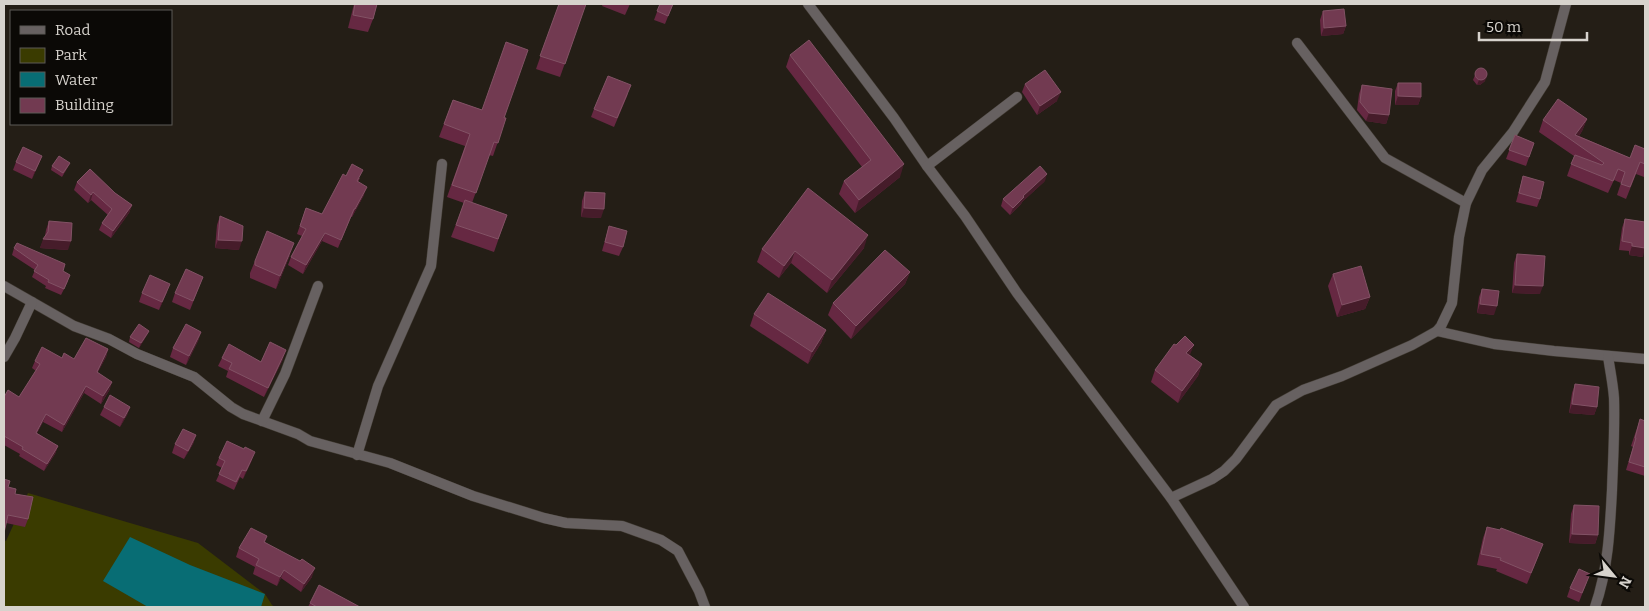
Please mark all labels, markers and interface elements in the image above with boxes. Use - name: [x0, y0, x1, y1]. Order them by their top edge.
- legend: [10, 10, 172, 125]
- scale bar: [1479, 10, 1586, 42]
- text: 50 m: [1486, 18, 1522, 36]
- text: Road: [55, 21, 90, 39]
- text: Park: [55, 46, 87, 64]
- text: Water: [55, 71, 98, 89]
- text: Building: [55, 96, 114, 114]
- north arrow: [1589, 551, 1639, 601]
- text: N: [1615, 573, 1635, 591]

